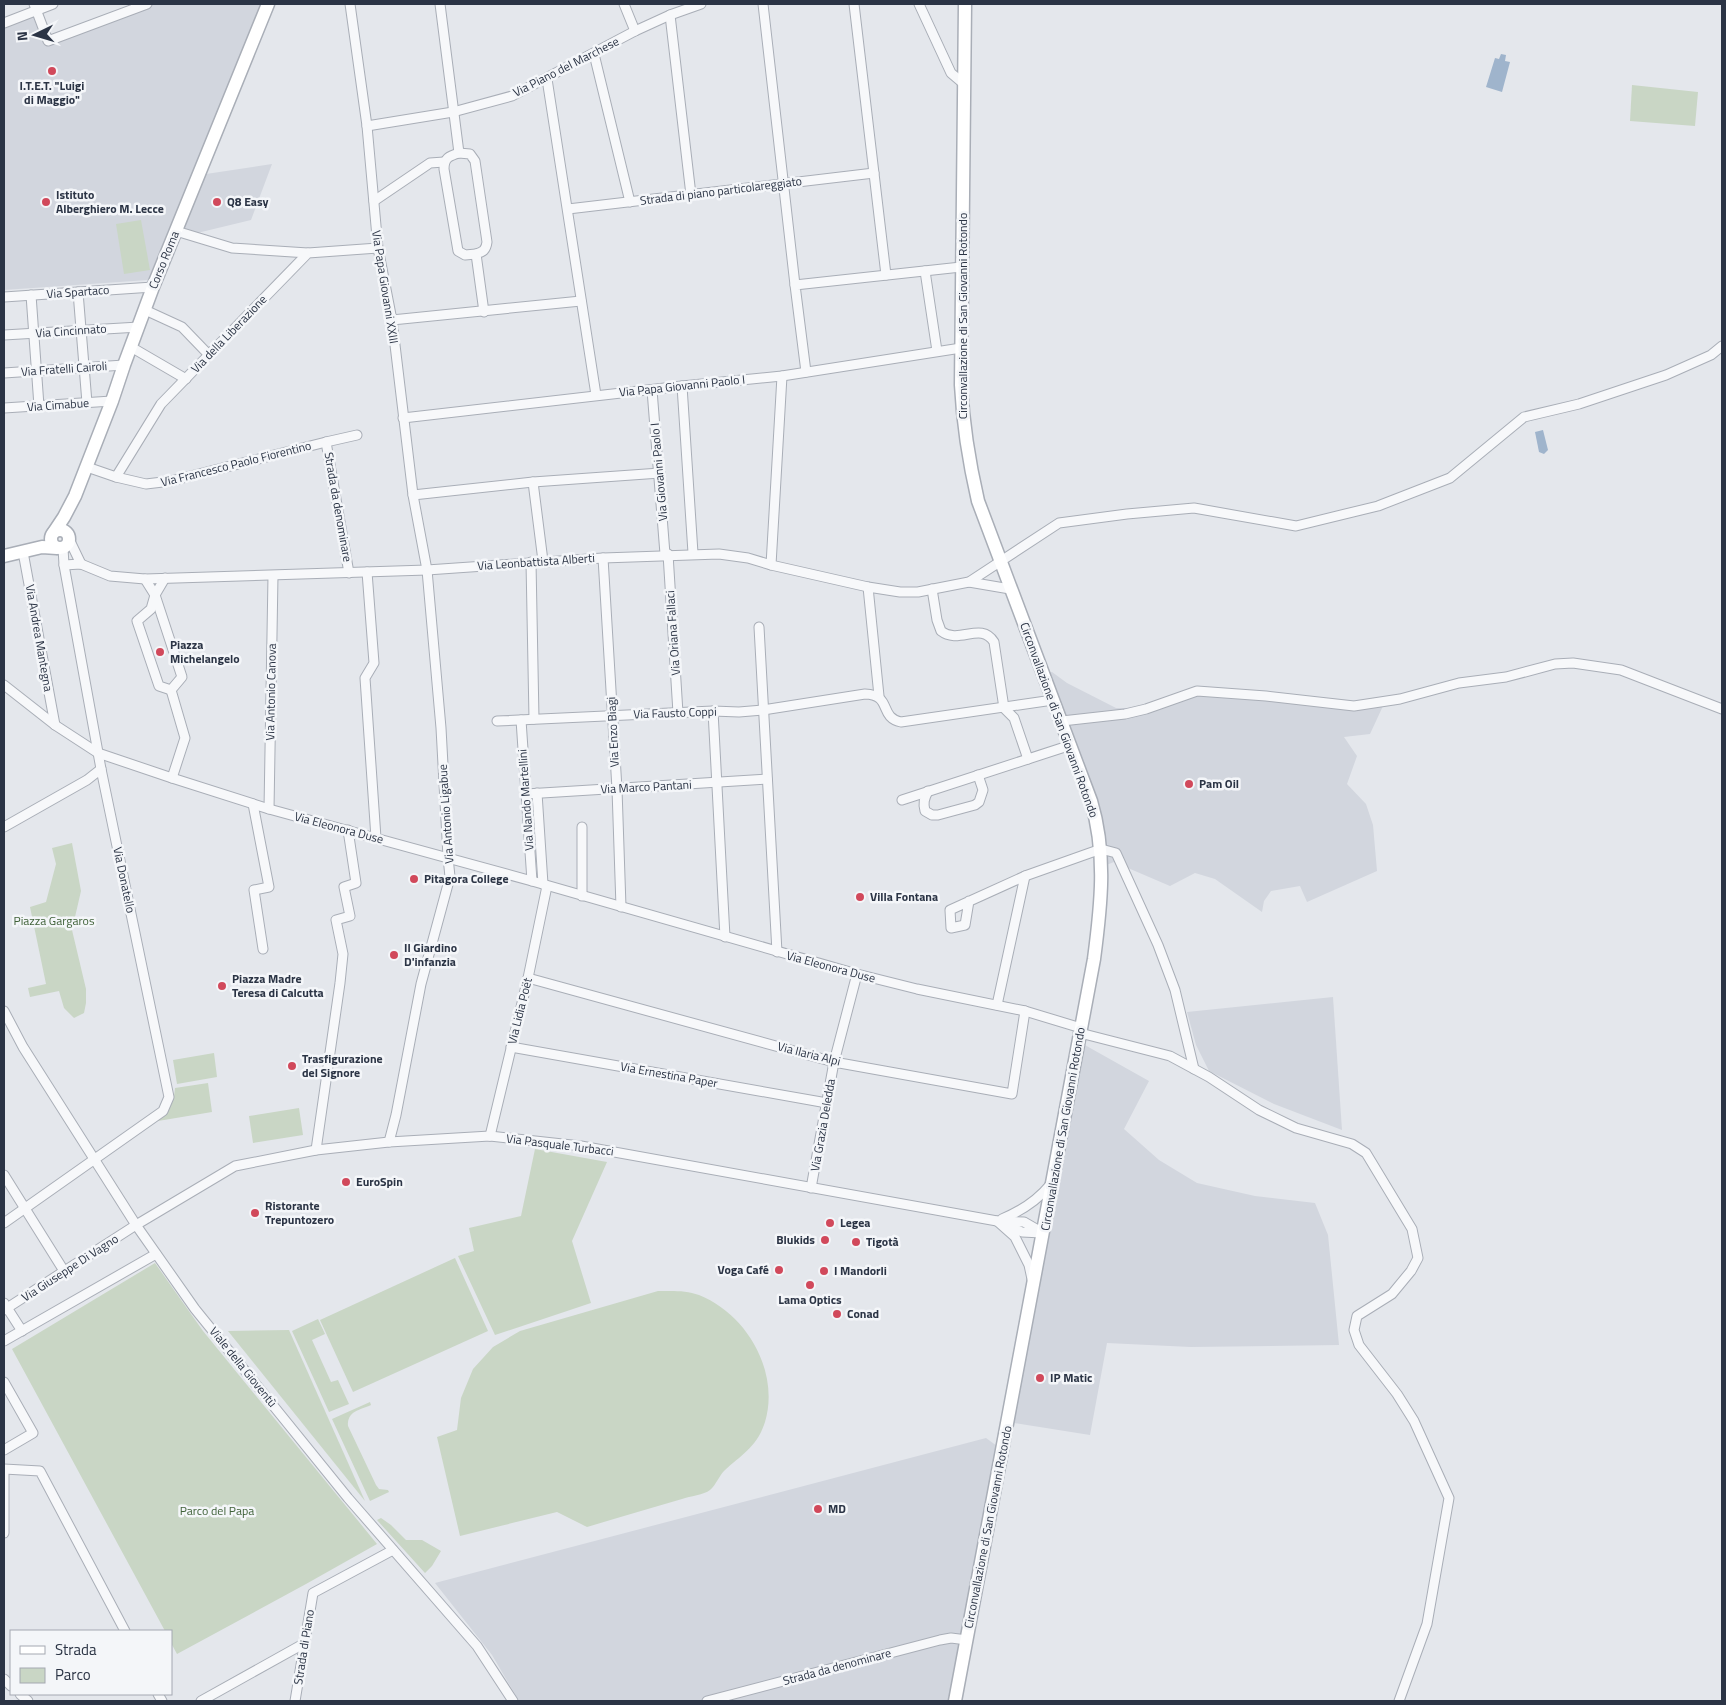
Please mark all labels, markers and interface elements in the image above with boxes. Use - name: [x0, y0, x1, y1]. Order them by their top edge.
- north arrow: [10, 10, 60, 60]
- text: N: [11, 30, 32, 42]
- street label: Via Piano del Marchese: [509, 32, 622, 102]
- marker: I.T.E.T. "Luigi di Maggio": [46, 65, 58, 77]
- place label: I.T.E.T. "Luigi di Maggio": [20, 76, 84, 109]
- street label: Strada di piano particolareggiato: [639, 171, 803, 210]
- place label: Istituto Alberghiero M. Lecce: [56, 185, 164, 218]
- place label: Q8 Easy: [227, 192, 269, 211]
- marker: Istituto Alberghiero M. Lecce: [40, 196, 52, 208]
- marker: Q8 Easy: [211, 196, 223, 208]
- street label: Circonvallazione di San Giovanni Rotondo: [953, 213, 972, 419]
- street label: Corso Roma: [143, 228, 184, 292]
- street label: Via Papa Giovanni XXIII: [367, 229, 404, 345]
- street label: Via Spartaco: [46, 280, 110, 303]
- street label: Via della Liberazione: [186, 290, 271, 377]
- street label: Via Cincinnato: [35, 319, 107, 342]
- street label: Via Fratelli Cairoli: [20, 356, 108, 381]
- street label: Via Papa Giovanni Paolo I: [618, 369, 746, 402]
- street label: Via Cimabue: [26, 393, 90, 416]
- street label: Via Giovanni Paolo I: [645, 422, 672, 522]
- street label: Via Francesco Paolo Fiorentino: [159, 436, 313, 491]
- street label: Strada da denominare: [319, 451, 358, 563]
- street label: Via Leonbattista Alberti: [476, 548, 595, 575]
- street label: Via Andrea Mantegna: [21, 583, 58, 693]
- street label: Via Oriana Fallaci: [660, 590, 685, 676]
- street label: Circonvallazione di San Giovanni Rotondo: [1015, 620, 1104, 820]
- place label: Piazza Michelangelo: [170, 635, 240, 668]
- street label: Via Antonio Canova: [260, 643, 281, 741]
- marker: Piazza Michelangelo: [154, 646, 166, 658]
- street label: Via Enzo Biagi: [601, 696, 624, 768]
- street label: Via Fausto Coppi: [633, 702, 717, 723]
- street label: Via Nando Martellini: [512, 749, 539, 852]
- street label: Via Antonio Ligabue: [433, 764, 458, 864]
- place label: Pam Oil: [1199, 774, 1239, 793]
- street label: Via Marco Pantani: [600, 775, 692, 798]
- marker: Pam Oil: [1183, 778, 1195, 790]
- street label: Via Eleonora Duse: [293, 807, 386, 849]
- street label: Via Donatello: [108, 845, 141, 915]
- place label: Pitagora College: [424, 869, 509, 888]
- marker: Pitagora College: [408, 873, 420, 885]
- place label: Villa Fontana: [870, 887, 938, 906]
- marker: Villa Fontana: [854, 891, 866, 903]
- park label: Piazza Gargaros: [14, 911, 95, 930]
- place label: Il Giardino D'infanzia: [404, 938, 457, 971]
- street label: Via Eleonora Duse: [785, 946, 878, 988]
- marker: Il Giardino D'infanzia: [388, 949, 400, 961]
- place label: Piazza Madre Teresa di Calcutta: [232, 969, 324, 1002]
- street label: Via Lidia Poët: [502, 975, 537, 1046]
- marker: Piazza Madre Teresa di Calcutta: [216, 980, 228, 992]
- street label: Circonvallazione di San Giovanni Rotondo: [1035, 1026, 1090, 1232]
- street label: Via Ilaria Alpi: [776, 1037, 843, 1071]
- place label: Trasfigurazione del Signore: [302, 1049, 383, 1082]
- street label: Via Ernestina Paper: [619, 1057, 719, 1092]
- marker: Trasfigurazione del Signore: [286, 1060, 298, 1072]
- street label: Via Grazia Deledda: [805, 1077, 840, 1173]
- street label: Via Pasquale Turbacci: [505, 1128, 615, 1161]
- place label: EuroSpin: [356, 1172, 403, 1191]
- marker: EuroSpin: [340, 1176, 352, 1188]
- place label: Ristorante Trepuntozero: [265, 1196, 334, 1229]
- marker: Ristorante Trepuntozero: [249, 1207, 261, 1219]
- place label: Legea: [840, 1213, 870, 1232]
- marker: Legea: [824, 1217, 836, 1229]
- street label: Via Giuseppe Di Vagno: [17, 1229, 122, 1306]
- place label: Blukids: [776, 1230, 815, 1249]
- place label: Tigotà: [866, 1232, 899, 1251]
- marker: Blukids: [819, 1234, 831, 1246]
- marker: Tigotà: [850, 1236, 862, 1248]
- place label: Voga Café: [718, 1260, 769, 1279]
- place label: I Mandorli: [834, 1261, 887, 1280]
- marker: Voga Café: [773, 1264, 785, 1276]
- marker: I Mandorli: [818, 1265, 830, 1277]
- marker: Lama Optics: [804, 1279, 816, 1291]
- place label: Lama Optics: [778, 1290, 842, 1309]
- place label: Conad: [847, 1304, 879, 1323]
- marker: Conad: [831, 1308, 843, 1320]
- street label: Viale della Gioventù: [205, 1322, 282, 1411]
- place label: IP Matic: [1050, 1368, 1092, 1387]
- marker: IP Matic: [1034, 1372, 1046, 1384]
- street label: Circonvallazione di San Giovanni Rotondo: [958, 1424, 1017, 1630]
- place label: MD: [828, 1499, 846, 1518]
- park label: Parco del Papa: [180, 1501, 254, 1520]
- marker: MD: [812, 1503, 824, 1515]
- street label: Strada di Piano: [288, 1608, 319, 1686]
- legend: [10, 1630, 172, 1695]
- text: Strada: [55, 1638, 97, 1661]
- street label: Strada da denominare: [781, 1643, 893, 1690]
- text: Parco: [55, 1663, 91, 1686]

